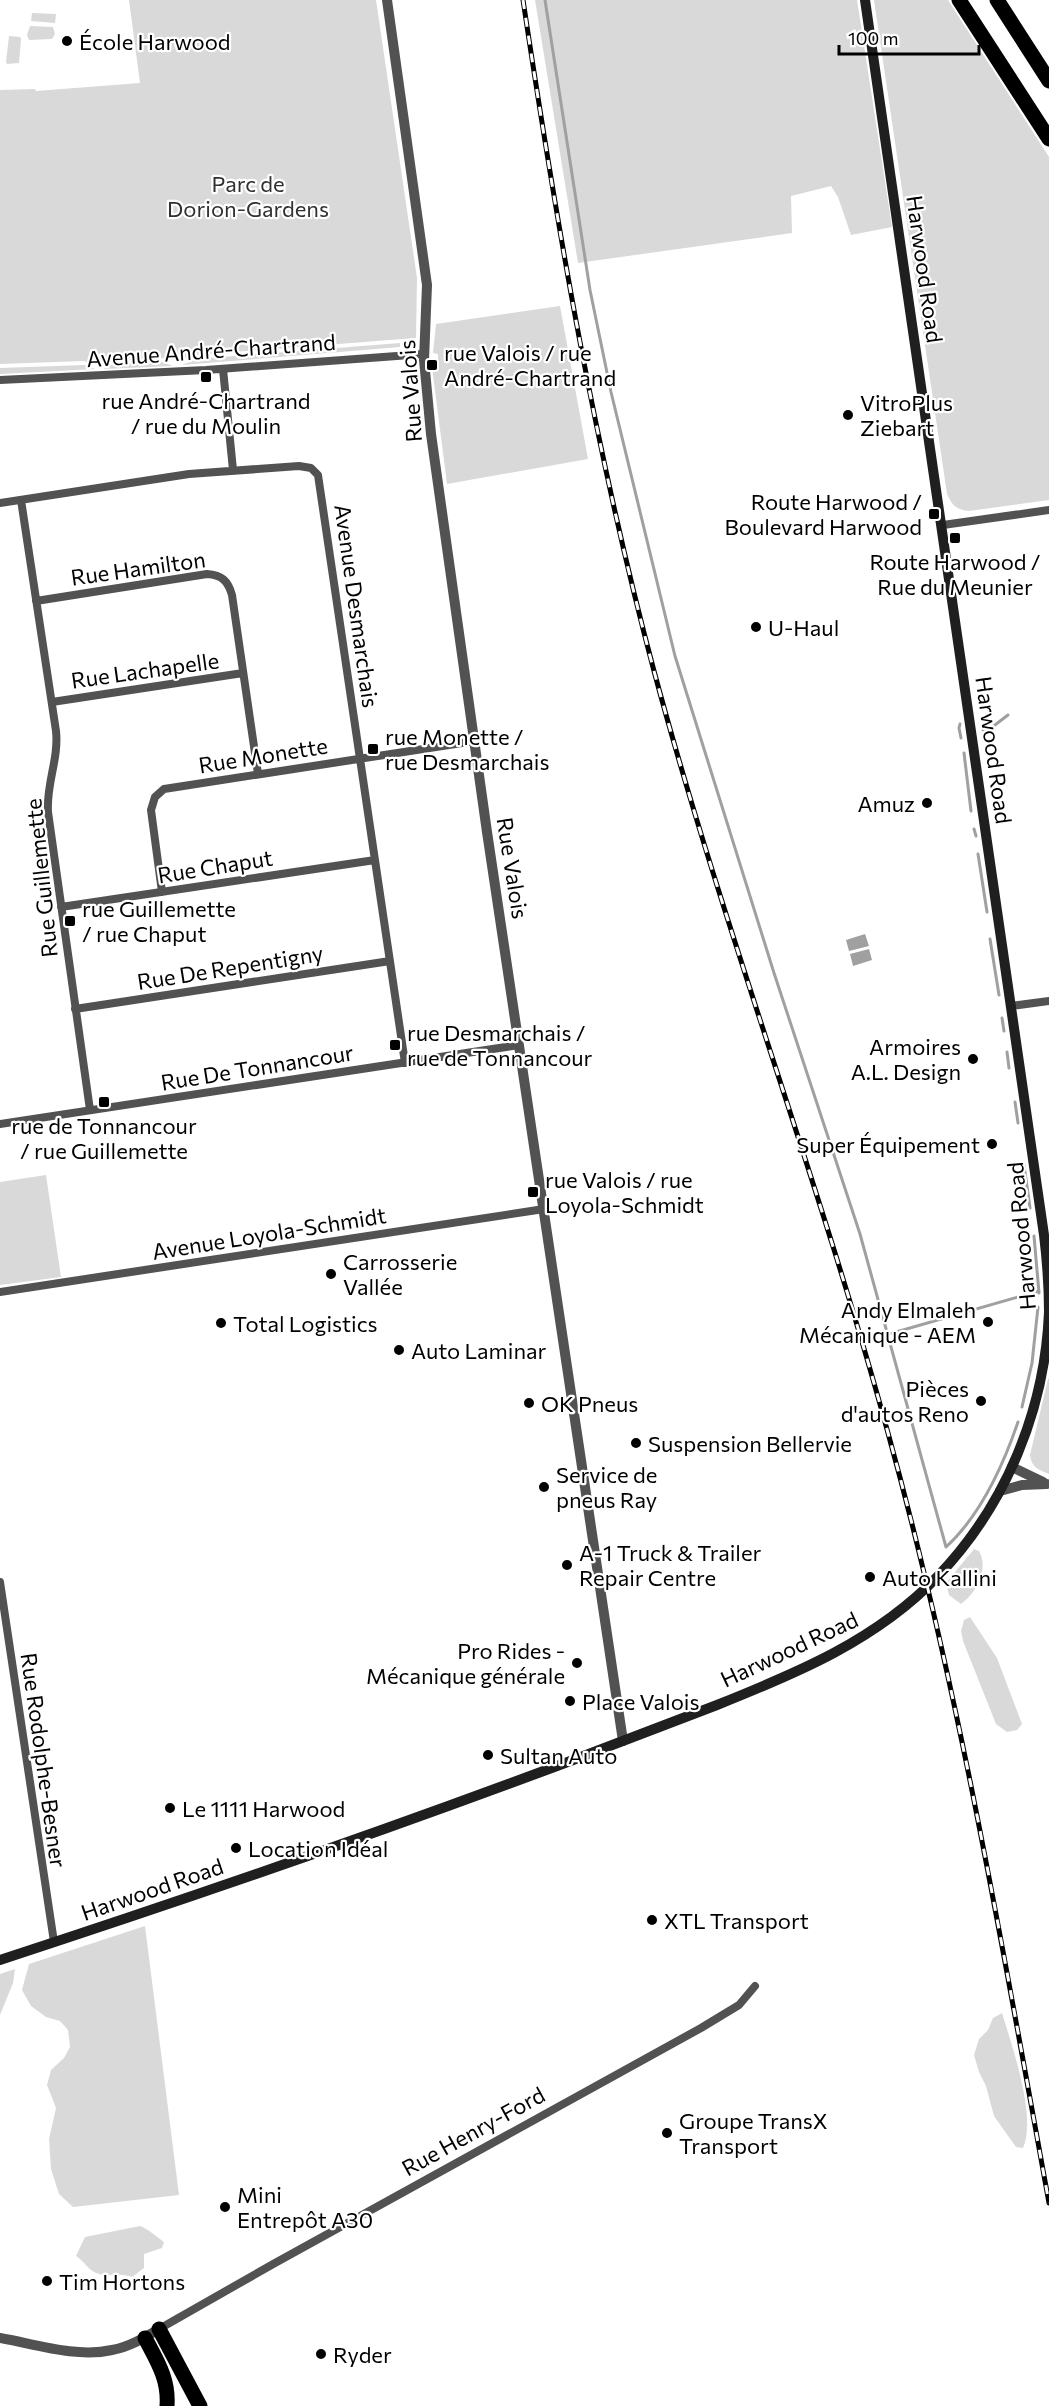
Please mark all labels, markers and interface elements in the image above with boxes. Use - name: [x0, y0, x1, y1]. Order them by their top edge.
- scale bar: [839, 18, 978, 56]
- text: 100 m: [848, 27, 898, 49]
- place label: École Harwood: [79, 28, 231, 55]
- marker: École Harwood: [60, 34, 74, 48]
- park label: Parc de Dorion-Gardens: [167, 170, 329, 222]
- street label: Harwood Road: [901, 194, 949, 344]
- street label: Avenue André-Chartrand: [85, 328, 337, 372]
- street label: Rue Valois: [393, 339, 427, 443]
- place label: rue Valois / rue André-Chartrand: [444, 339, 616, 391]
- marker: rue Valois / rue André-Chartrand: [425, 358, 439, 372]
- marker: rue André-Chartrand / rue du Moulin: [199, 370, 213, 384]
- place label: rue André-Chartrand / rue du Moulin: [101, 387, 311, 439]
- place label: VitroPlus Ziebart: [860, 389, 953, 441]
- marker: VitroPlus Ziebart: [841, 408, 855, 422]
- place label: Route Harwood / Boulevard Harwood: [725, 488, 922, 540]
- street label: Avenue Desmarchais: [329, 503, 385, 709]
- marker: Route Harwood / Boulevard Harwood: [927, 507, 941, 521]
- marker: Route Harwood / Rue du Meunier: [948, 531, 962, 545]
- street label: Rue Hamilton: [69, 545, 207, 591]
- place label: Route Harwood / Rue du Meunier: [869, 548, 1041, 600]
- place label: U-Haul: [768, 614, 839, 641]
- marker: U-Haul: [749, 620, 763, 634]
- street label: Rue Lachapelle: [69, 646, 221, 694]
- street label: Harwood Road: [970, 675, 1018, 825]
- place label: rue Monette / rue Desmarchais: [385, 723, 549, 775]
- street label: Rue Monette: [196, 731, 330, 779]
- marker: rue Monette / rue Desmarchais: [366, 742, 380, 756]
- place label: Amuz: [857, 790, 915, 817]
- marker: Amuz: [920, 796, 934, 810]
- street label: Rue Guillemette: [19, 797, 63, 959]
- street label: Rue Valois: [492, 815, 534, 921]
- street label: Rue Chaput: [155, 844, 275, 888]
- place label: rue Guillemette / rue Chaput: [82, 895, 236, 947]
- marker: rue Guillemette / rue Chaput: [63, 914, 77, 928]
- street label: Rue De Repentigny: [135, 939, 325, 995]
- place label: rue Desmarchais / rue de Tonnancour: [407, 1019, 593, 1071]
- place label: Armoires A.L. Design: [851, 1033, 961, 1085]
- street label: Rue De Tonnancour: [159, 1038, 355, 1096]
- marker: rue Desmarchais / rue de Tonnancour: [388, 1038, 402, 1052]
- marker: Armoires A.L. Design: [966, 1052, 980, 1066]
- marker: rue de Tonnancour / rue Guillemette: [97, 1095, 111, 1109]
- place label: rue de Tonnancour / rue Guillemette: [11, 1112, 197, 1164]
- place label: Super Équipement: [796, 1131, 980, 1158]
- marker: Super Équipement: [985, 1137, 999, 1151]
- street label: Harwood Road: [1001, 1161, 1041, 1311]
- place label: rue Valois / rue Loyola-Schmidt: [545, 1166, 704, 1218]
- marker: rue Valois / rue Loyola-Schmidt: [526, 1185, 540, 1199]
- street label: Avenue Loyola-Schmidt: [150, 1201, 388, 1265]
- place label: Carrosserie Vallée: [343, 1248, 457, 1300]
- marker: Carrosserie Vallée: [324, 1267, 338, 1281]
- place label: Andy Elmaleh Mécanique - AEM: [799, 1296, 976, 1348]
- place label: Total Logistics: [233, 1310, 378, 1337]
- marker: Andy Elmaleh Mécanique - AEM: [981, 1315, 995, 1329]
- marker: Total Logistics: [214, 1316, 228, 1330]
- place label: Auto Laminar: [411, 1337, 547, 1364]
- marker: Auto Laminar: [392, 1343, 406, 1357]
- place label: Pièces d'autos Reno: [841, 1375, 969, 1427]
- place label: OK Pneus: [541, 1390, 638, 1417]
- marker: Pièces d'autos Reno: [974, 1394, 988, 1408]
- marker: OK Pneus: [522, 1396, 536, 1410]
- place label: Suspension Bellervie: [648, 1430, 852, 1457]
- marker: Suspension Bellervie: [629, 1436, 643, 1450]
- place label: Service de pneus Ray: [556, 1461, 657, 1513]
- marker: Service de pneus Ray: [537, 1480, 551, 1494]
- place label: A-1 Truck & Trailer Repair Centre: [579, 1539, 762, 1591]
- marker: A-1 Truck & Trailer Repair Centre: [560, 1558, 574, 1572]
- place label: Auto Kallini: [882, 1564, 997, 1591]
- marker: Auto Kallini: [863, 1570, 877, 1584]
- street label: Harwood Road: [716, 1605, 862, 1693]
- place label: Pro Rides - Mécanique générale: [366, 1637, 565, 1689]
- street label: Rue Rodolphe-Besner: [16, 1651, 72, 1869]
- marker: Pro Rides - Mécanique générale: [570, 1656, 584, 1670]
- place label: Place Valois: [582, 1688, 699, 1715]
- marker: Place Valois: [563, 1694, 577, 1708]
- place label: Sultan Auto: [500, 1742, 617, 1769]
- marker: Sultan Auto: [481, 1748, 495, 1762]
- place label: Le 1111 Harwood: [182, 1795, 345, 1822]
- marker: Le 1111 Harwood: [163, 1801, 177, 1815]
- place label: Location Idéal: [248, 1835, 388, 1862]
- marker: Location Idéal: [229, 1841, 243, 1855]
- street label: Harwood Road: [77, 1852, 227, 1926]
- place label: XTL Transport: [664, 1907, 809, 1934]
- marker: XTL Transport: [645, 1913, 659, 1927]
- street label: Rue Henry-Ford: [397, 2081, 549, 2181]
- place label: Groupe TransX Transport: [679, 2107, 828, 2159]
- marker: Groupe TransX Transport: [660, 2126, 674, 2140]
- place label: Mini Entrepôt A30: [237, 2181, 373, 2233]
- marker: Mini Entrepôt A30: [218, 2200, 232, 2214]
- place label: Tim Hortons: [59, 2268, 185, 2295]
- marker: Tim Hortons: [40, 2274, 54, 2288]
- place label: Ryder: [333, 2341, 392, 2368]
- marker: Ryder: [314, 2347, 328, 2361]

